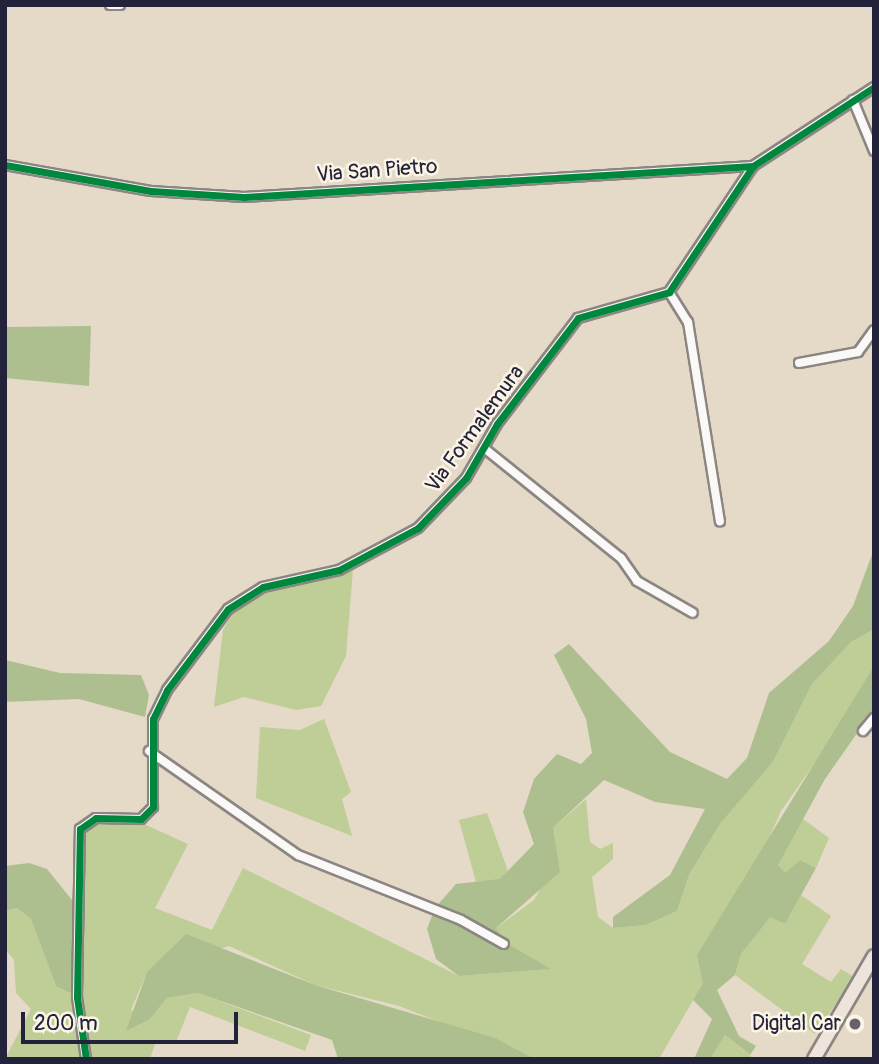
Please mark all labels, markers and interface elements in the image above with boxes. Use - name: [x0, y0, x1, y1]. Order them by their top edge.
- street label: Via San Pietro: [316, 154, 438, 188]
- street label: Via Formalemura: [420, 361, 530, 497]
- scale bar: [24, 998, 242, 1042]
- text: 200 m: [34, 1010, 98, 1037]
- place label: Digital Car: [752, 1011, 841, 1037]
- marker: Digital Car: [847, 1016, 863, 1032]

